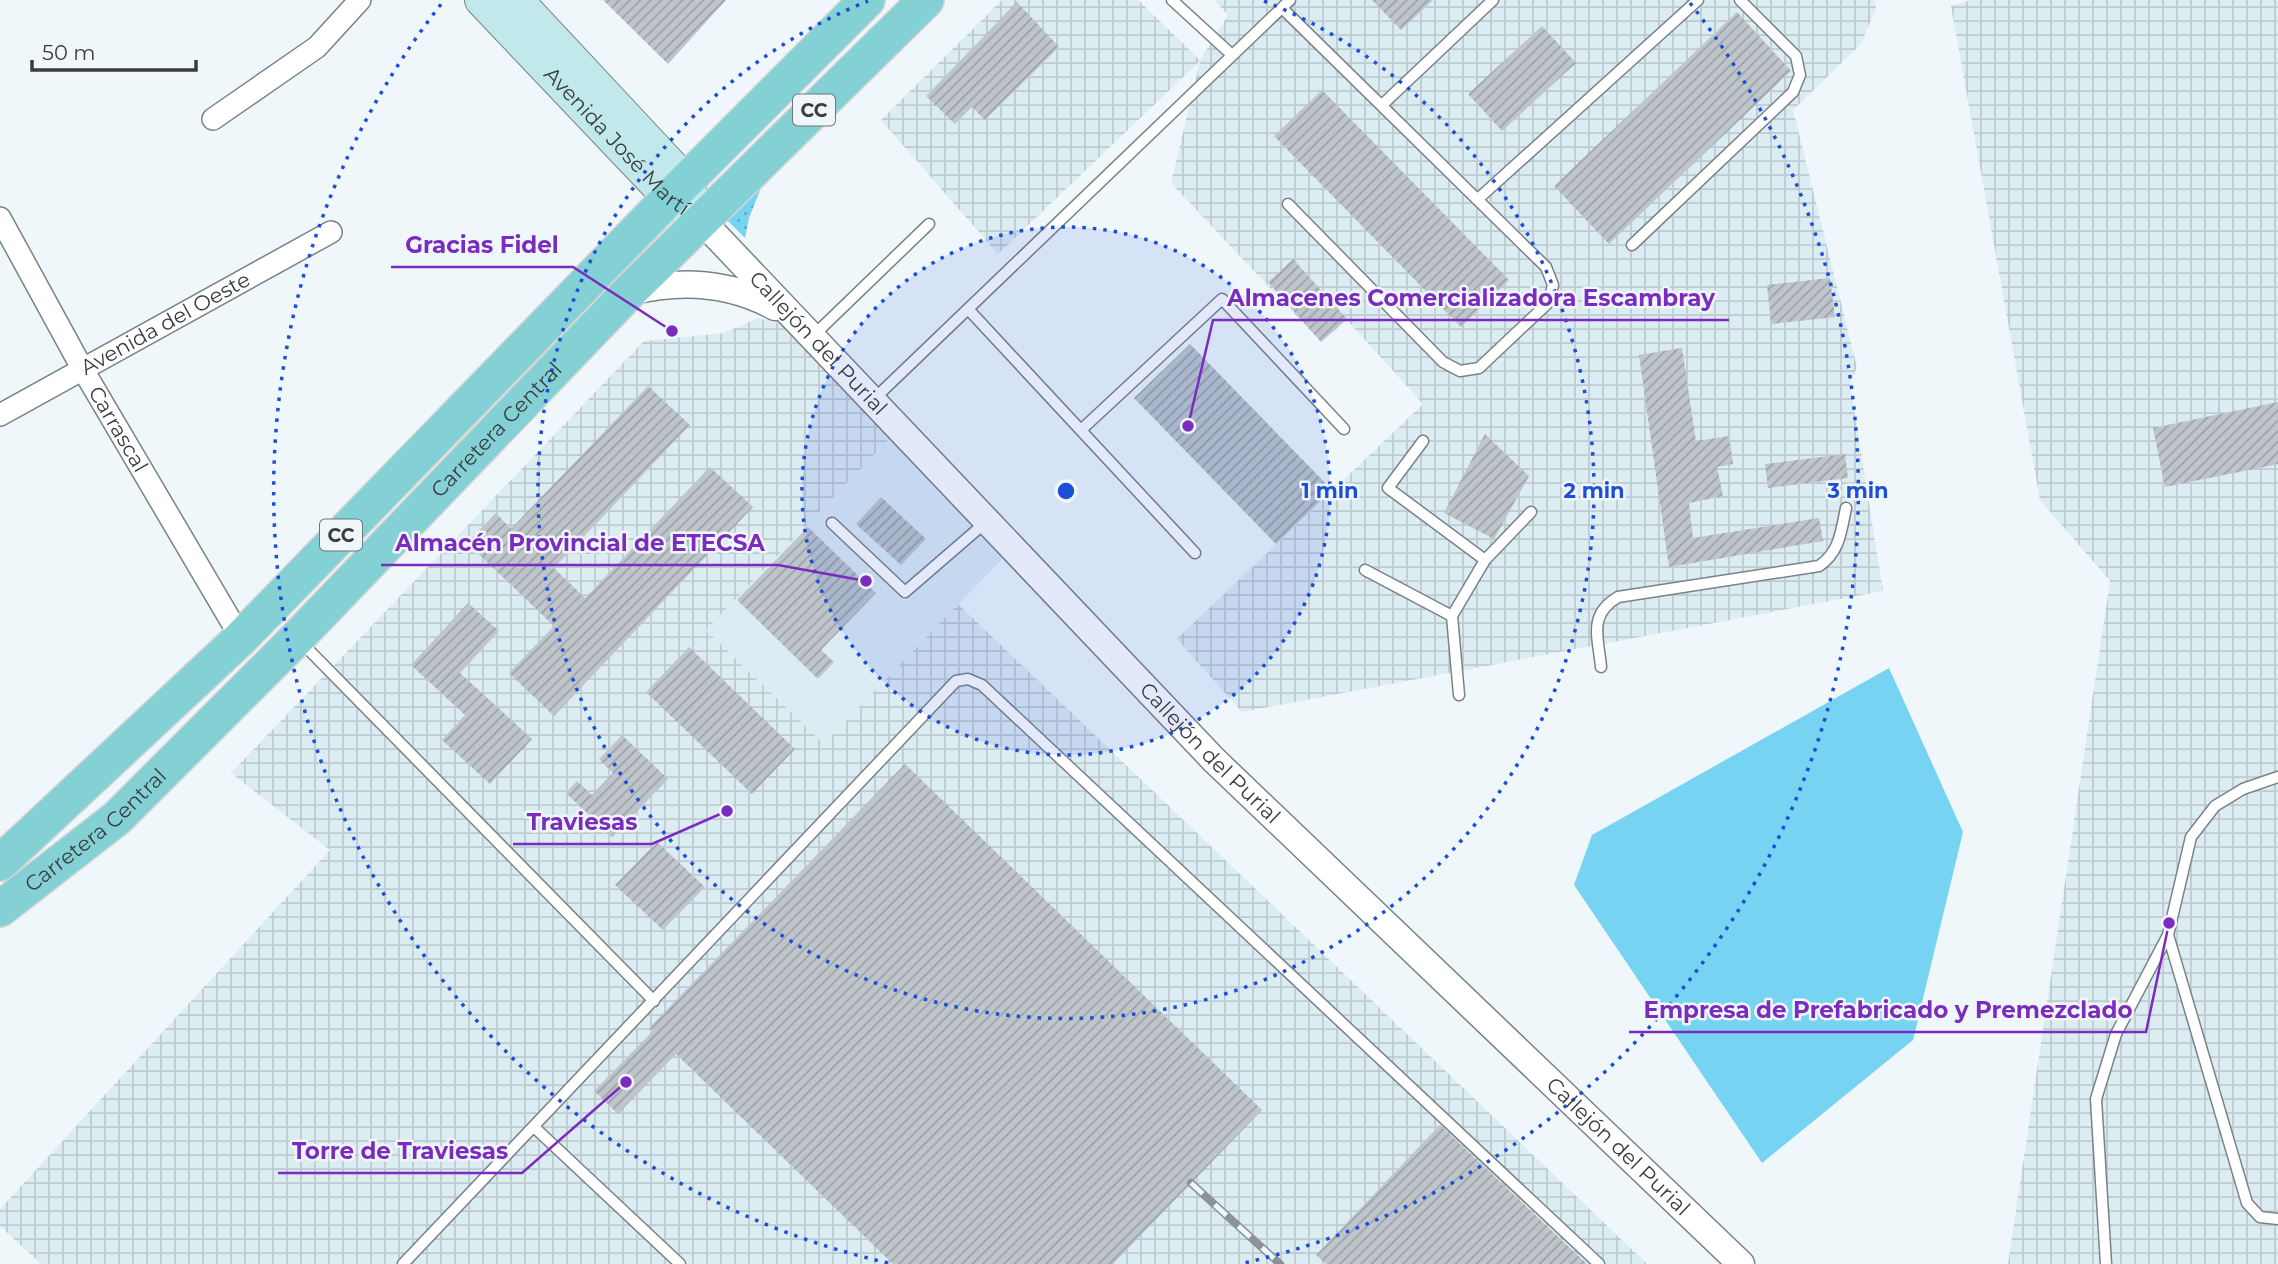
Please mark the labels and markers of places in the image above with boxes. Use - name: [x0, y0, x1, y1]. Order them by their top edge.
- callout: Gracias Fidel: [391, 223, 573, 267]
- callout: Almacenes Comercializadora Escambray: [1213, 276, 1729, 320]
- centre of rings: [1054, 479, 1078, 503]
- callout: Almacén Provincial de ETECSA: [381, 521, 778, 565]
- callout: Traviesas: [513, 800, 652, 844]
- callout: Empresa de Prefabricado y Premezclado: [1629, 988, 2146, 1032]
- callout: Torre de Traviesas: [278, 1129, 522, 1173]

